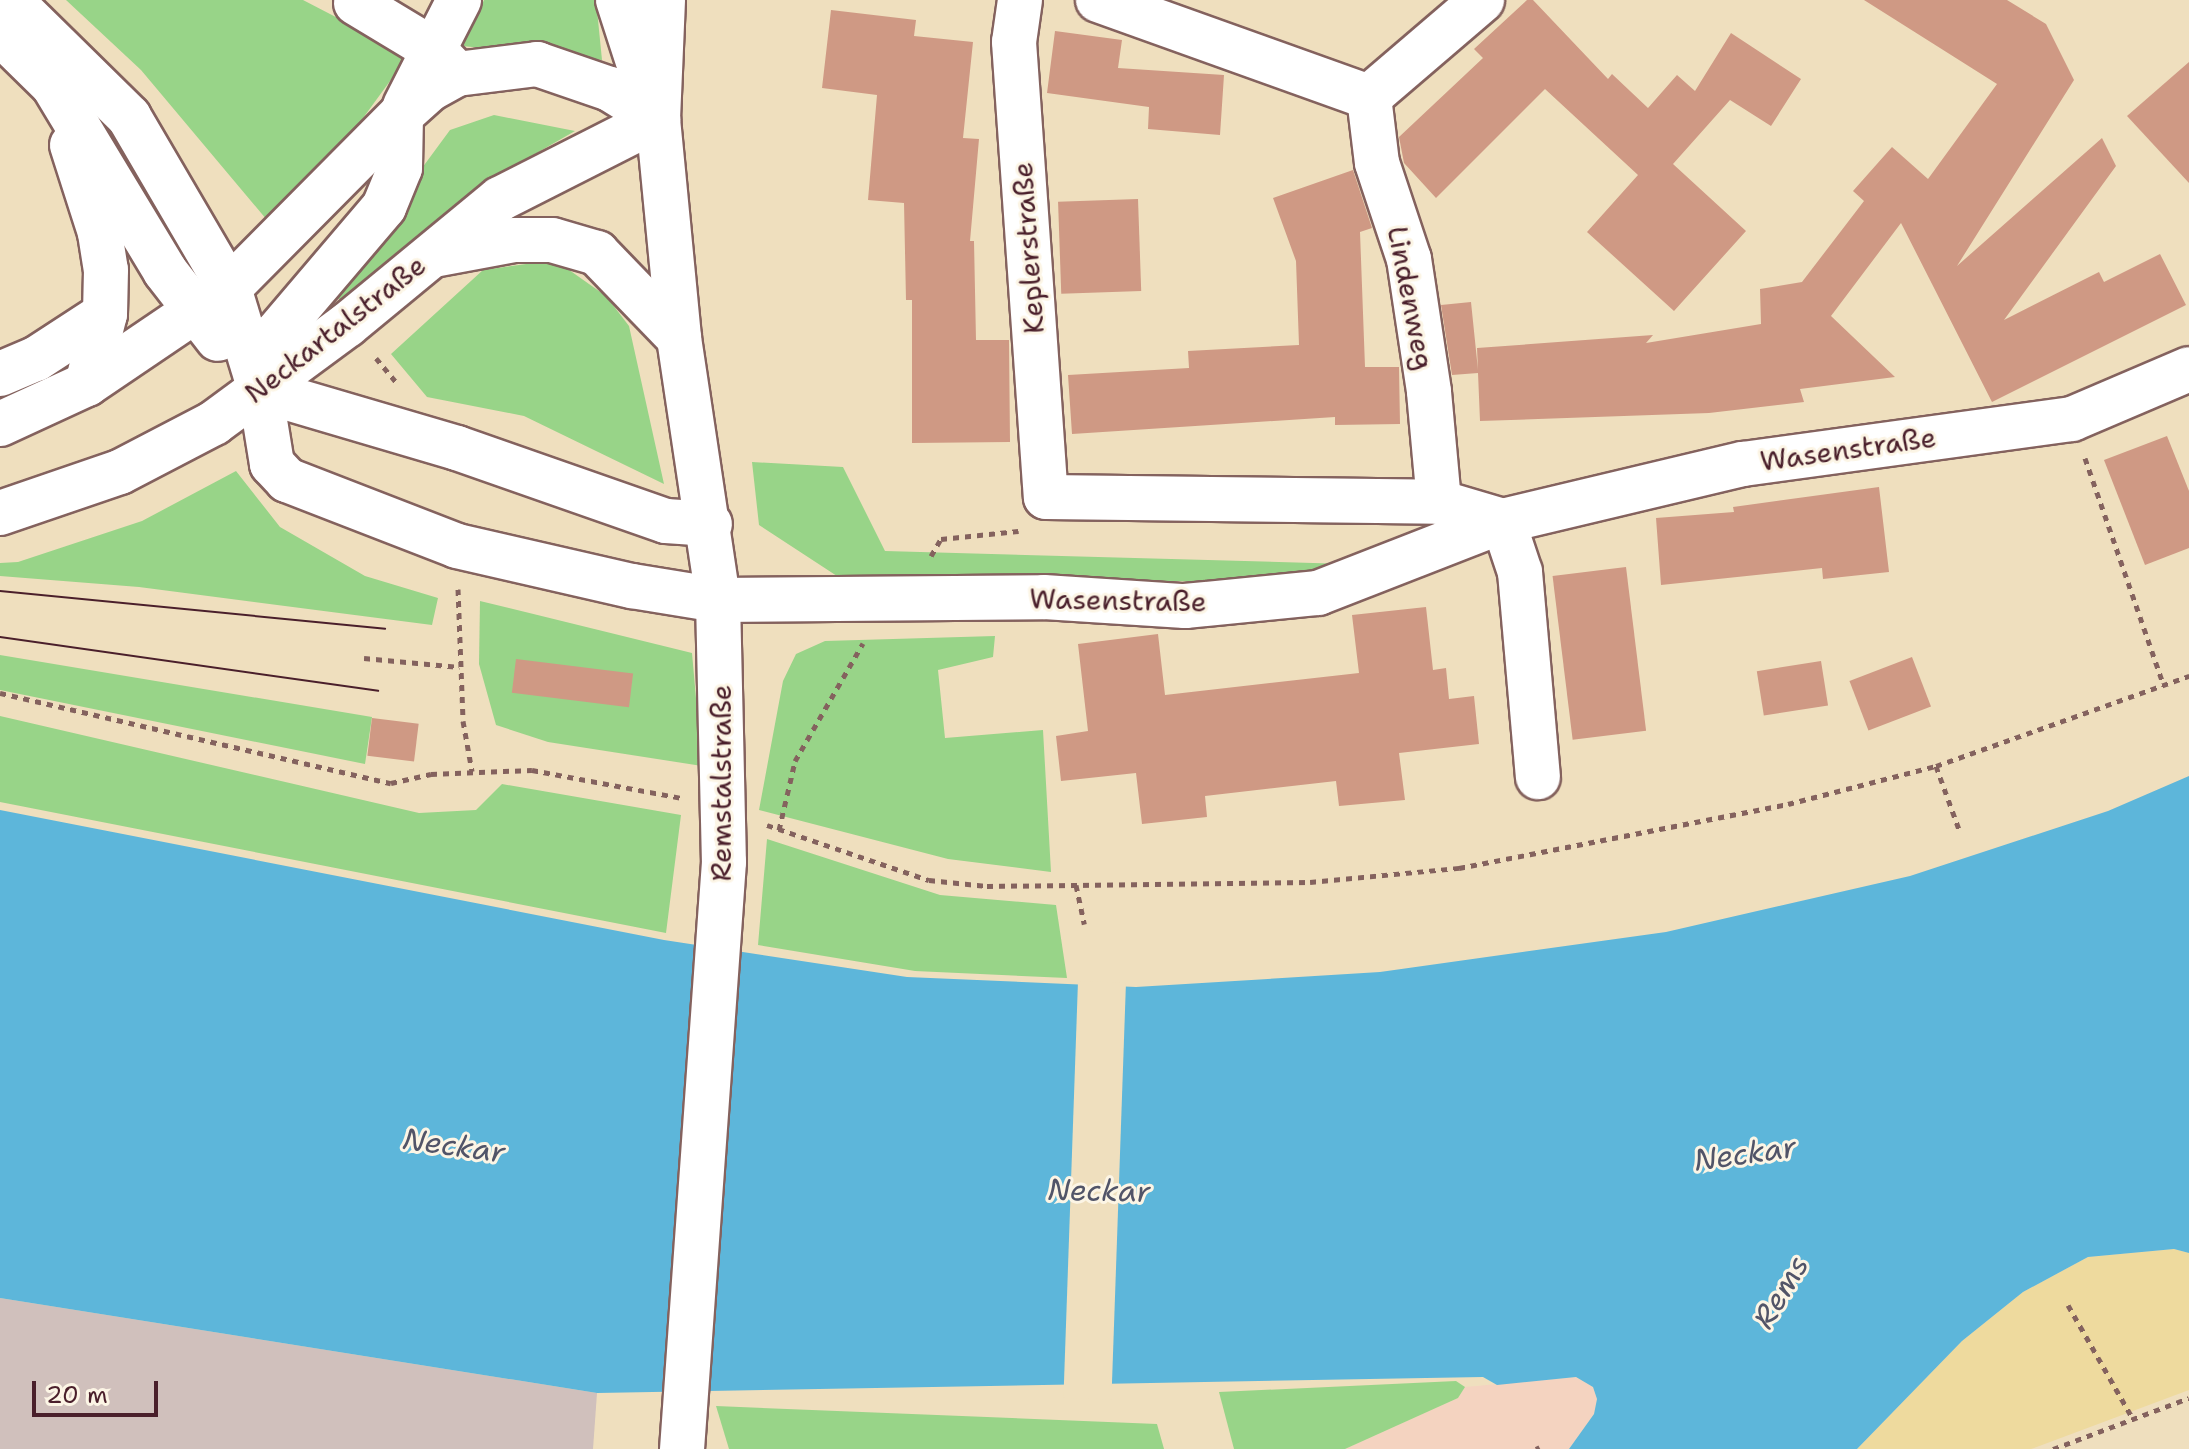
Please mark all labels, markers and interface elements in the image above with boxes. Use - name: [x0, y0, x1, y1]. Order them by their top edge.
- street label: Keplerstraße: [1005, 161, 1051, 335]
- street label: Lindenweg: [1381, 223, 1441, 373]
- street label: Neckartalstraße: [238, 248, 432, 410]
- street label: Wasenstraße: [1758, 420, 1938, 478]
- street label: Wasenstraße: [1029, 582, 1207, 618]
- street label: Remstalstraße: [704, 685, 738, 881]
- water label: Neckar: [400, 1121, 508, 1171]
- water label: Neckar: [1691, 1129, 1799, 1179]
- water label: Neckar: [1047, 1172, 1151, 1210]
- water label: Rems: [1745, 1249, 1817, 1335]
- scale bar: [36, 1365, 162, 1415]
- text: 20 m: [46, 1379, 108, 1411]

